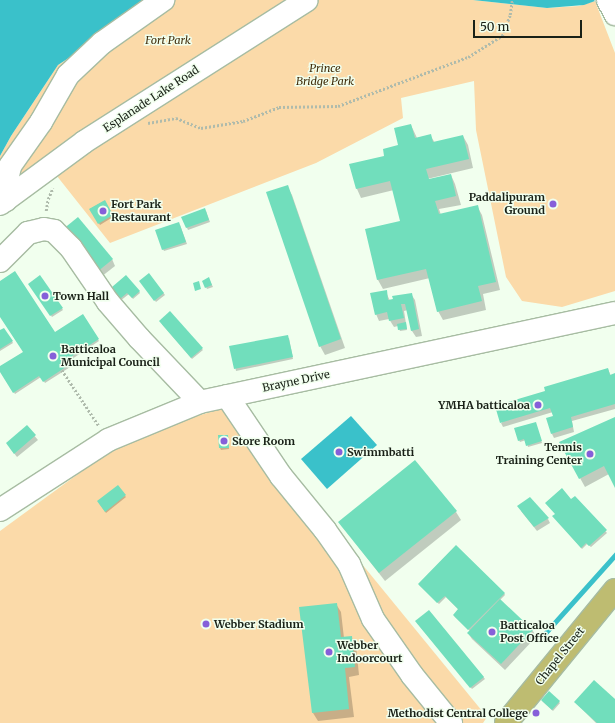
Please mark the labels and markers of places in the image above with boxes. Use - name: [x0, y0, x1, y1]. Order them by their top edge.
- place label: Paddalipuram Ground: [469, 191, 545, 217]
- place label: Fort Park Restaurant: [111, 198, 171, 224]
- marker: Paddalipuram Ground: [548, 199, 558, 209]
- marker: Fort Park Restaurant: [98, 206, 108, 216]
- place label: Town Hall: [53, 289, 109, 303]
- marker: Town Hall: [40, 291, 50, 301]
- place label: Batticaloa Municipal Council: [61, 343, 160, 369]
- marker: Batticaloa Municipal Council: [48, 351, 58, 361]
- place label: YMHA batticaloa: [438, 398, 530, 412]
- marker: YMHA batticaloa: [533, 400, 543, 410]
- place label: Store Room: [232, 434, 295, 448]
- marker: Store Room: [219, 436, 229, 446]
- place label: Tennis Training Center: [496, 441, 582, 467]
- place label: Swimmbatti: [347, 445, 414, 459]
- marker: Swimmbatti: [334, 447, 344, 457]
- marker: Tennis Training Center: [585, 449, 595, 459]
- place label: Webber Stadium: [214, 617, 304, 631]
- marker: Webber Stadium: [201, 619, 211, 629]
- place label: Batticaloa Post Office: [500, 619, 559, 645]
- marker: Batticaloa Post Office: [487, 627, 497, 637]
- place label: Webber Indoorcourt: [337, 639, 402, 665]
- marker: Webber Indoorcourt: [324, 647, 334, 657]
- place label: Methodist Central College: [388, 706, 528, 720]
- marker: Methodist Central College: [531, 708, 541, 718]

